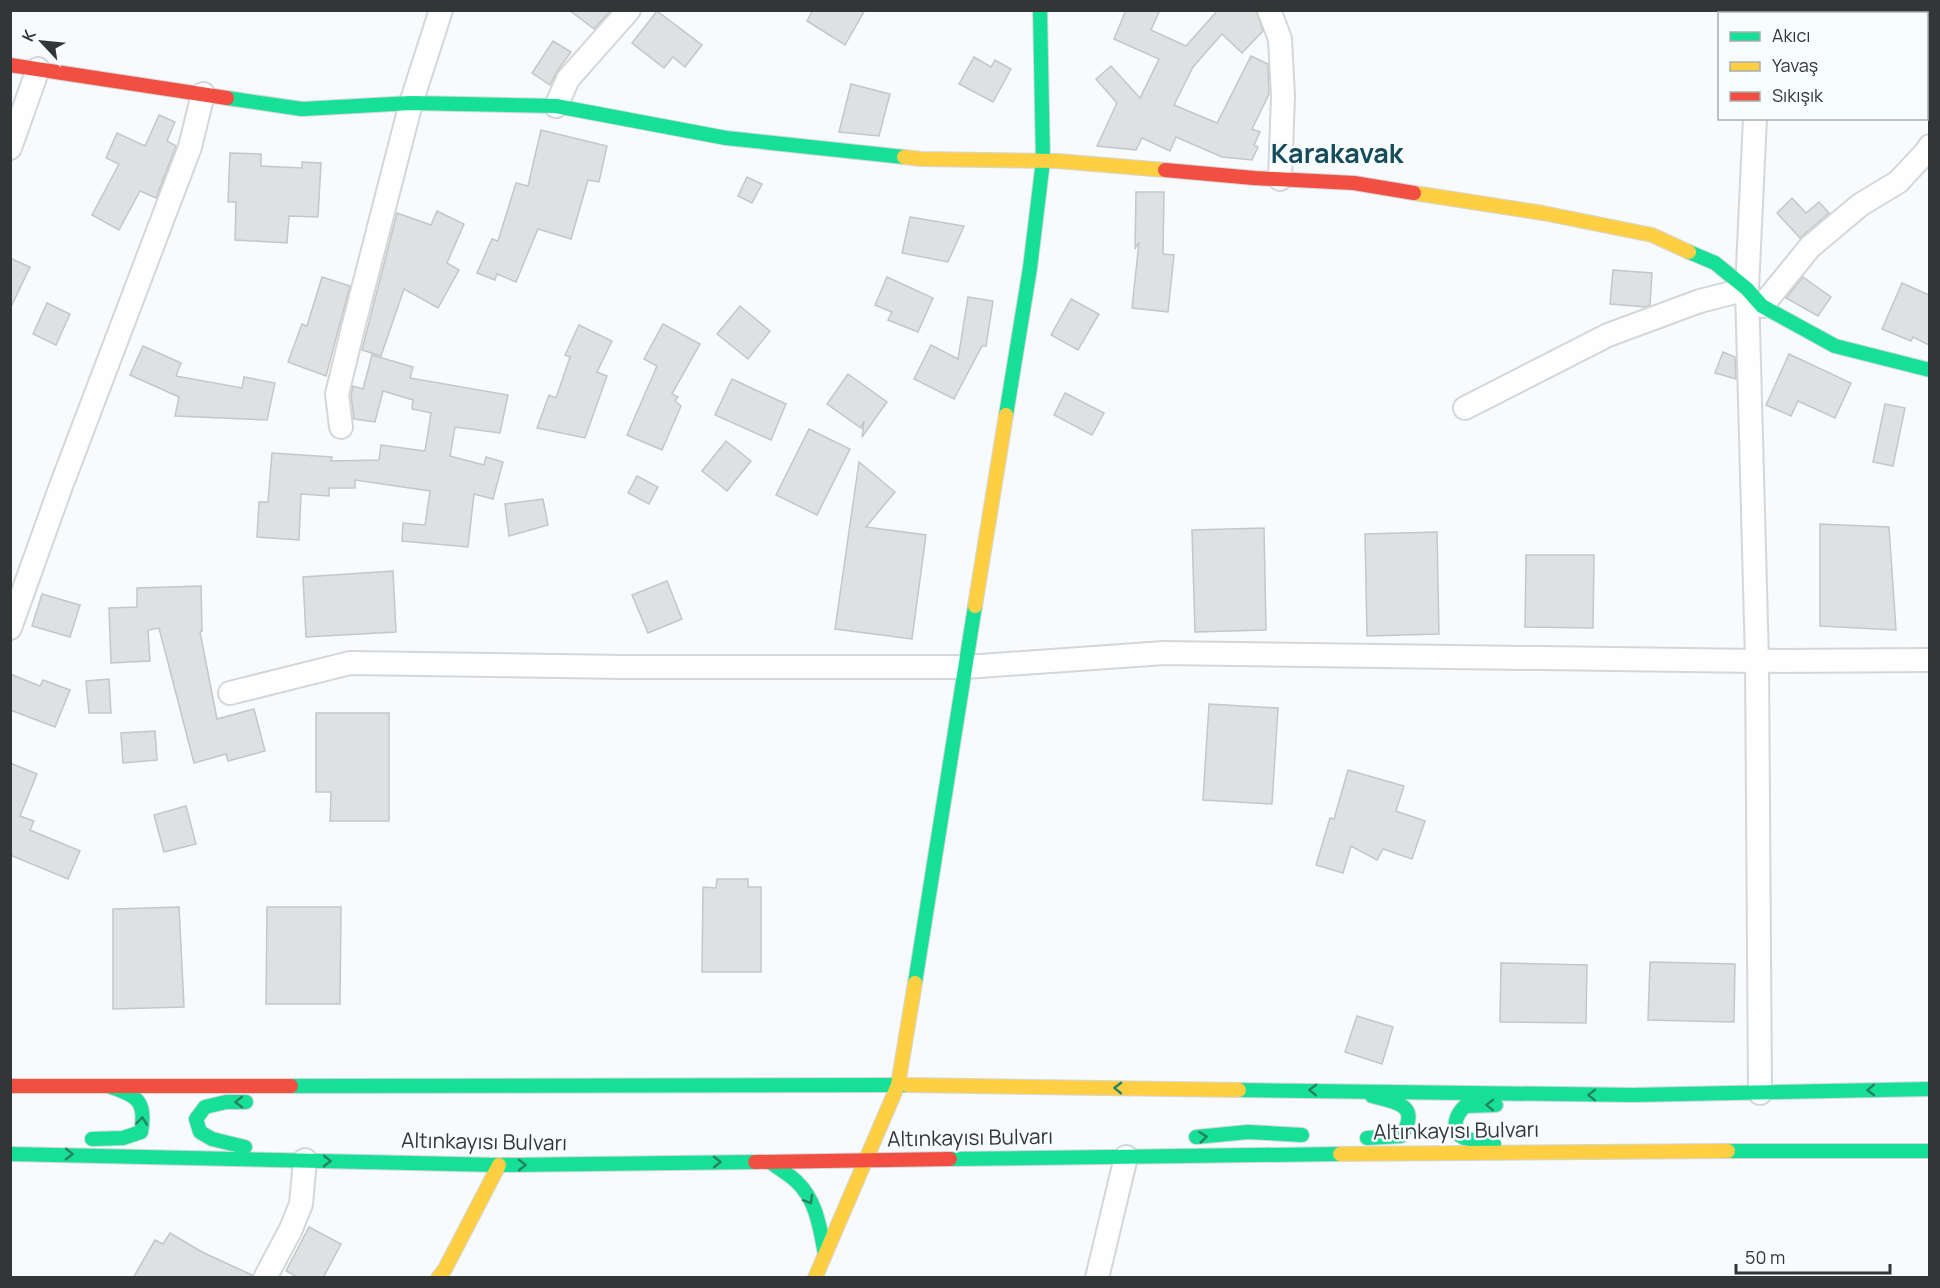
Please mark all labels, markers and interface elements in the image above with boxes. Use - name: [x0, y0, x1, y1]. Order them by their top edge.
- north arrow: [12, 12, 72, 72]
- legend: [1718, 12, 1928, 120]
- text: Akıcı: [1772, 23, 1810, 47]
- text: K: [16, 25, 41, 45]
- text: Yavaş: [1772, 53, 1818, 77]
- text: Sıkışık: [1772, 83, 1824, 107]
- district label: Karakavak: [1271, 134, 1405, 171]
- one-way arrow: [1114, 1082, 1123, 1094]
- one-way arrow: [1309, 1084, 1318, 1097]
- one-way arrow: [1867, 1084, 1876, 1097]
- one-way arrow: [1588, 1088, 1597, 1101]
- one-way arrow: [235, 1096, 244, 1108]
- one-way arrow: [1485, 1099, 1494, 1111]
- street label: Altınkayısı Bulvarı: [1373, 1115, 1539, 1145]
- one-way arrow: [135, 1116, 148, 1126]
- street label: Altınkayısı Bulvarı: [887, 1122, 1053, 1152]
- street label: Altınkayısı Bulvarı: [401, 1126, 567, 1156]
- one-way arrow: [1198, 1131, 1207, 1144]
- one-way arrow: [64, 1148, 73, 1160]
- one-way arrow: [322, 1154, 331, 1167]
- one-way arrow: [712, 1156, 721, 1169]
- one-way arrow: [517, 1159, 526, 1171]
- one-way arrow: [802, 1194, 814, 1204]
- scale bar: [1736, 1237, 1890, 1275]
- text: 50 m: [1745, 1245, 1785, 1269]

